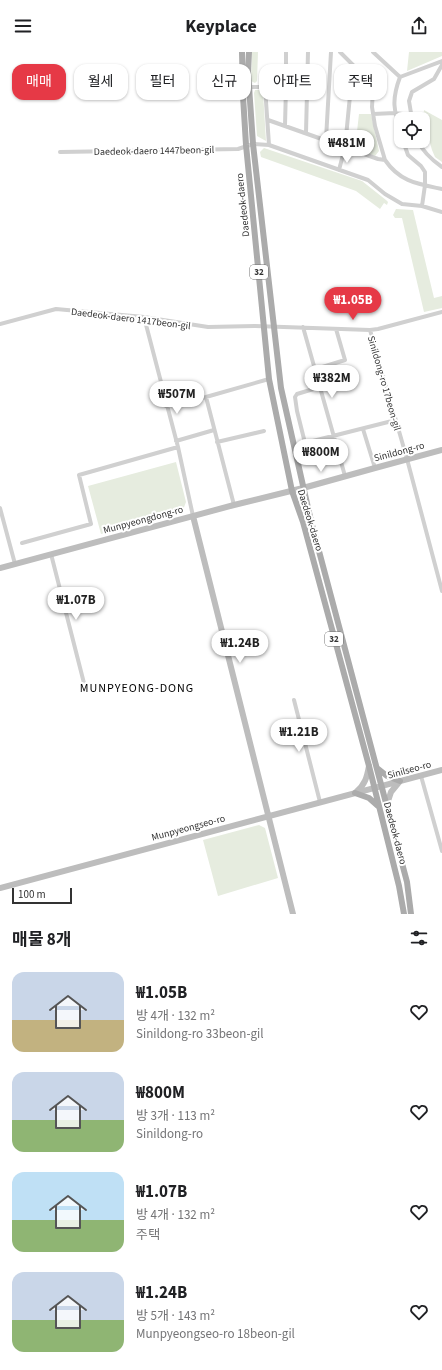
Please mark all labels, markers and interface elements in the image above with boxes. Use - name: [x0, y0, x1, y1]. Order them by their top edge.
- text: Keyplace: [185, 14, 257, 39]
- icon: menu: [12, 15, 34, 37]
- icon: share: [408, 15, 430, 37]
- chip: 매매: [12, 64, 66, 100]
- chip: 월세: [74, 64, 128, 100]
- chip: 필터: [136, 64, 189, 100]
- chip: 신규: [197, 64, 251, 100]
- chip: 아파트: [259, 64, 326, 100]
- chip: 주택: [334, 64, 387, 100]
- map controls: [394, 112, 430, 148]
- button: locate: [394, 112, 430, 148]
- pin: ₩481M: [319, 130, 375, 164]
- text: ₩481M: [328, 134, 366, 152]
- street label: Daedeok-daero 1447beon-gil: [94, 143, 215, 159]
- street label: Daedeok-daero: [233, 172, 253, 237]
- road number: 32: [250, 265, 268, 279]
- pin: ₩1.05B: [320, 287, 386, 321]
- text: ₩1.05B: [333, 291, 373, 309]
- street label: Daedeok-daero 1417beon-gil: [70, 305, 192, 333]
- street label: Sinildong-ro 17beon-gil: [364, 334, 404, 433]
- pin: ₩382M: [304, 365, 360, 399]
- text: ₩382M: [313, 369, 351, 387]
- pin: ₩507M: [149, 381, 205, 415]
- text: ₩507M: [158, 385, 196, 403]
- pin: ₩800M: [293, 439, 349, 473]
- street label: Sinildong-ro: [372, 439, 426, 465]
- text: ₩800M: [302, 443, 340, 461]
- street label: Daedeok-daero: [294, 488, 326, 553]
- street label: Munpyeongdong-ro: [102, 503, 185, 537]
- pin: ₩1.07B: [43, 587, 109, 621]
- text: ₩1.07B: [56, 591, 96, 609]
- pin: ₩1.24B: [207, 630, 273, 664]
- road number: 32: [325, 632, 343, 646]
- text: ₩1.24B: [220, 634, 260, 652]
- district label: MUNPYEONG-DONG: [80, 680, 194, 697]
- pin: ₩1.21B: [266, 719, 332, 753]
- text: ₩1.21B: [279, 723, 319, 741]
- street label: Sinilseo-ro: [386, 757, 433, 783]
- street label: Daedeok-daero: [380, 801, 410, 866]
- street label: Munpyeongseo-ro: [150, 811, 227, 845]
- scale bar: [12, 886, 72, 905]
- text: 100 m: [18, 887, 46, 902]
- icon: filters: [408, 927, 430, 949]
- text: 매물 8개: [12, 928, 71, 952]
- text: ₩1.05B: [136, 981, 187, 1005]
- icon: home: [44, 988, 92, 1036]
- icon: heart: [408, 1001, 430, 1023]
- text: 방 4개 · 132 m²: [136, 1007, 215, 1025]
- text: Sinildong-ro 33beon-gil: [136, 1025, 264, 1043]
- text: ₩800M: [136, 1081, 185, 1105]
- icon: home: [44, 1088, 92, 1136]
- icon: heart: [408, 1101, 430, 1123]
- text: 방 3개 · 113 m²: [136, 1107, 215, 1125]
- text: Sinildong-ro: [136, 1125, 203, 1143]
- text: ₩1.07B: [136, 1180, 187, 1204]
- icon: home: [44, 1188, 92, 1236]
- icon: heart: [408, 1201, 430, 1223]
- text: 방 4개 · 132 m²: [136, 1206, 215, 1224]
- text: 주택: [136, 1226, 160, 1244]
- text: ₩1.24B: [136, 1281, 187, 1305]
- icon: home: [44, 1288, 92, 1336]
- icon: heart: [408, 1301, 430, 1323]
- text: 방 5개 · 143 m²: [136, 1307, 215, 1325]
- text: Munpyeongseo-ro 18beon-gil: [136, 1325, 295, 1343]

